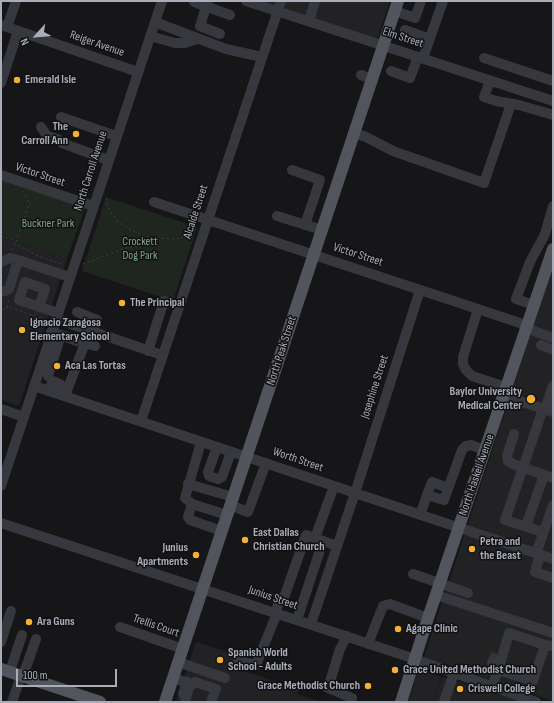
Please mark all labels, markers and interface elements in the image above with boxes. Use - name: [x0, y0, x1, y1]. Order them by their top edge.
- north arrow: [16, 16, 56, 56]
- street label: Elm Street: [381, 25, 425, 51]
- street label: Reiger Avenue: [68, 28, 126, 60]
- text: N: [18, 36, 32, 47]
- place label: Emerald Isle: [25, 73, 76, 87]
- marker: Emerald Isle: [12, 75, 22, 85]
- place label: The Carroll Ann: [21, 120, 68, 148]
- street label: North Carroll Avenue: [71, 129, 111, 213]
- marker: The Carroll Ann: [71, 129, 81, 139]
- street label: Victor Street: [13, 160, 67, 190]
- street label: Alcalde Street: [180, 183, 212, 241]
- park label: Buckner Park: [22, 217, 74, 231]
- park label: Crockett Dog Park: [122, 235, 158, 263]
- street label: Victor Street: [331, 240, 385, 270]
- place label: The Principal: [130, 296, 184, 310]
- marker: The Principal: [117, 298, 127, 308]
- street label: North Peak Street: [264, 315, 300, 387]
- place label: Ignacio Zaragosa Elementary School: [30, 316, 110, 344]
- marker: Ignacio Zaragosa Elementary School: [17, 325, 27, 335]
- street label: Josephine Street: [358, 353, 392, 421]
- place label: Aca Las Tortas: [65, 359, 126, 373]
- marker: Aca Las Tortas: [52, 361, 62, 371]
- place label: Baylor University Medical Center: [449, 385, 522, 413]
- marker: Baylor University Medical Center: [525, 393, 537, 405]
- street label: North Haskell Avenue: [456, 432, 498, 518]
- street label: Worth Street: [271, 445, 325, 475]
- place label: East Dallas Christian Church: [253, 526, 324, 554]
- marker: East Dallas Christian Church: [240, 535, 250, 545]
- place label: Petra and the Beast: [480, 535, 521, 563]
- place label: Junius Apartments: [137, 541, 188, 569]
- marker: Petra and the Beast: [467, 544, 477, 554]
- marker: Junius Apartments: [191, 550, 201, 560]
- street label: Junius Street: [246, 583, 300, 613]
- street label: Trellis Court: [131, 611, 181, 641]
- place label: Ara Guns: [37, 615, 75, 629]
- marker: Ara Guns: [24, 617, 34, 627]
- place label: Agape Clinic: [406, 622, 458, 636]
- marker: Agape Clinic: [393, 624, 403, 634]
- place label: Spanish World School - Adults: [228, 646, 292, 674]
- marker: Spanish World School - Adults: [215, 655, 225, 665]
- scale bar: [18, 661, 119, 687]
- place label: Grace United Methodist Church: [403, 663, 536, 677]
- marker: Grace United Methodist Church: [390, 665, 400, 675]
- text: 100 m: [23, 668, 48, 683]
- place label: Grace Methodist Church: [257, 679, 360, 693]
- marker: Grace Methodist Church: [363, 681, 373, 691]
- place label: Criswell College: [468, 682, 535, 696]
- marker: Criswell College: [455, 684, 465, 694]

